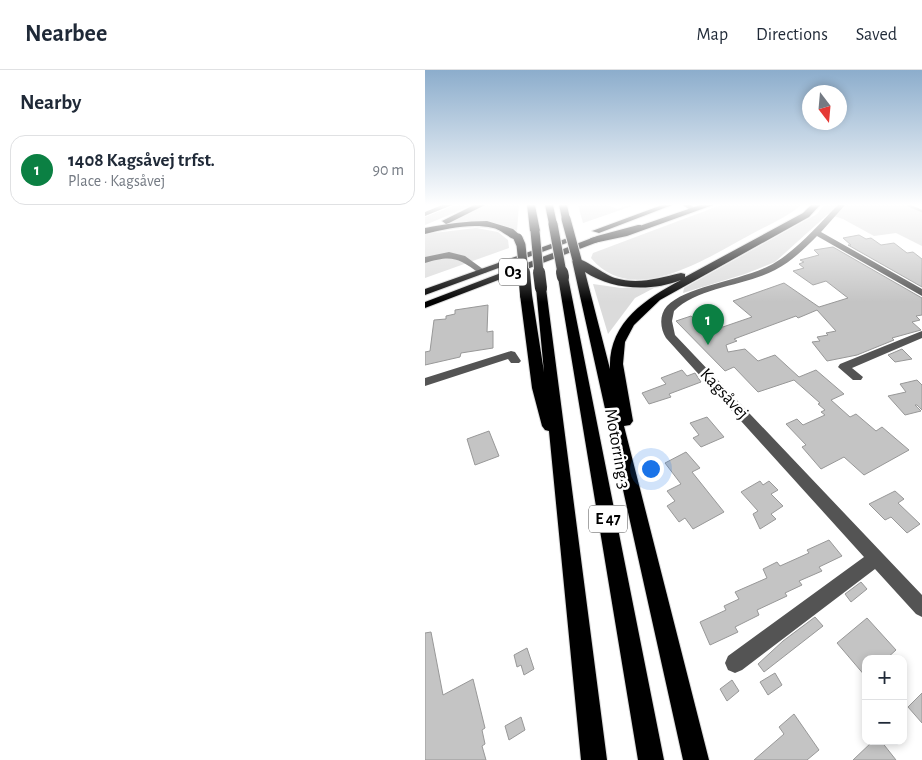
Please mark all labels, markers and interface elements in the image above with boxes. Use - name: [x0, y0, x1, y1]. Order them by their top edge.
- text: Nearbee: [25, 22, 107, 46]
- text: Map: [697, 26, 728, 44]
- text: Directions: [756, 26, 828, 44]
- text: Saved: [856, 26, 897, 44]
- north arrow: [802, 85, 847, 130]
- text: Nearby: [20, 92, 81, 113]
- text: 1408 Kagsåvej trfst.: [68, 151, 215, 170]
- text: 1: [34, 162, 40, 178]
- text: 90 m: [373, 162, 404, 178]
- text: Place · Kagsåvej: [68, 173, 165, 189]
- road number: O3: [499, 258, 527, 286]
- pin: 1: [692, 304, 724, 345]
- street label: Kagsåvej: [696, 365, 752, 423]
- street label: Motorring 3: [601, 407, 633, 491]
- your location: [638, 456, 664, 482]
- road number: E 47: [589, 506, 627, 532]
- map controls: [862, 655, 907, 745]
- button: +: [862, 655, 907, 700]
- button: −: [862, 700, 907, 745]

